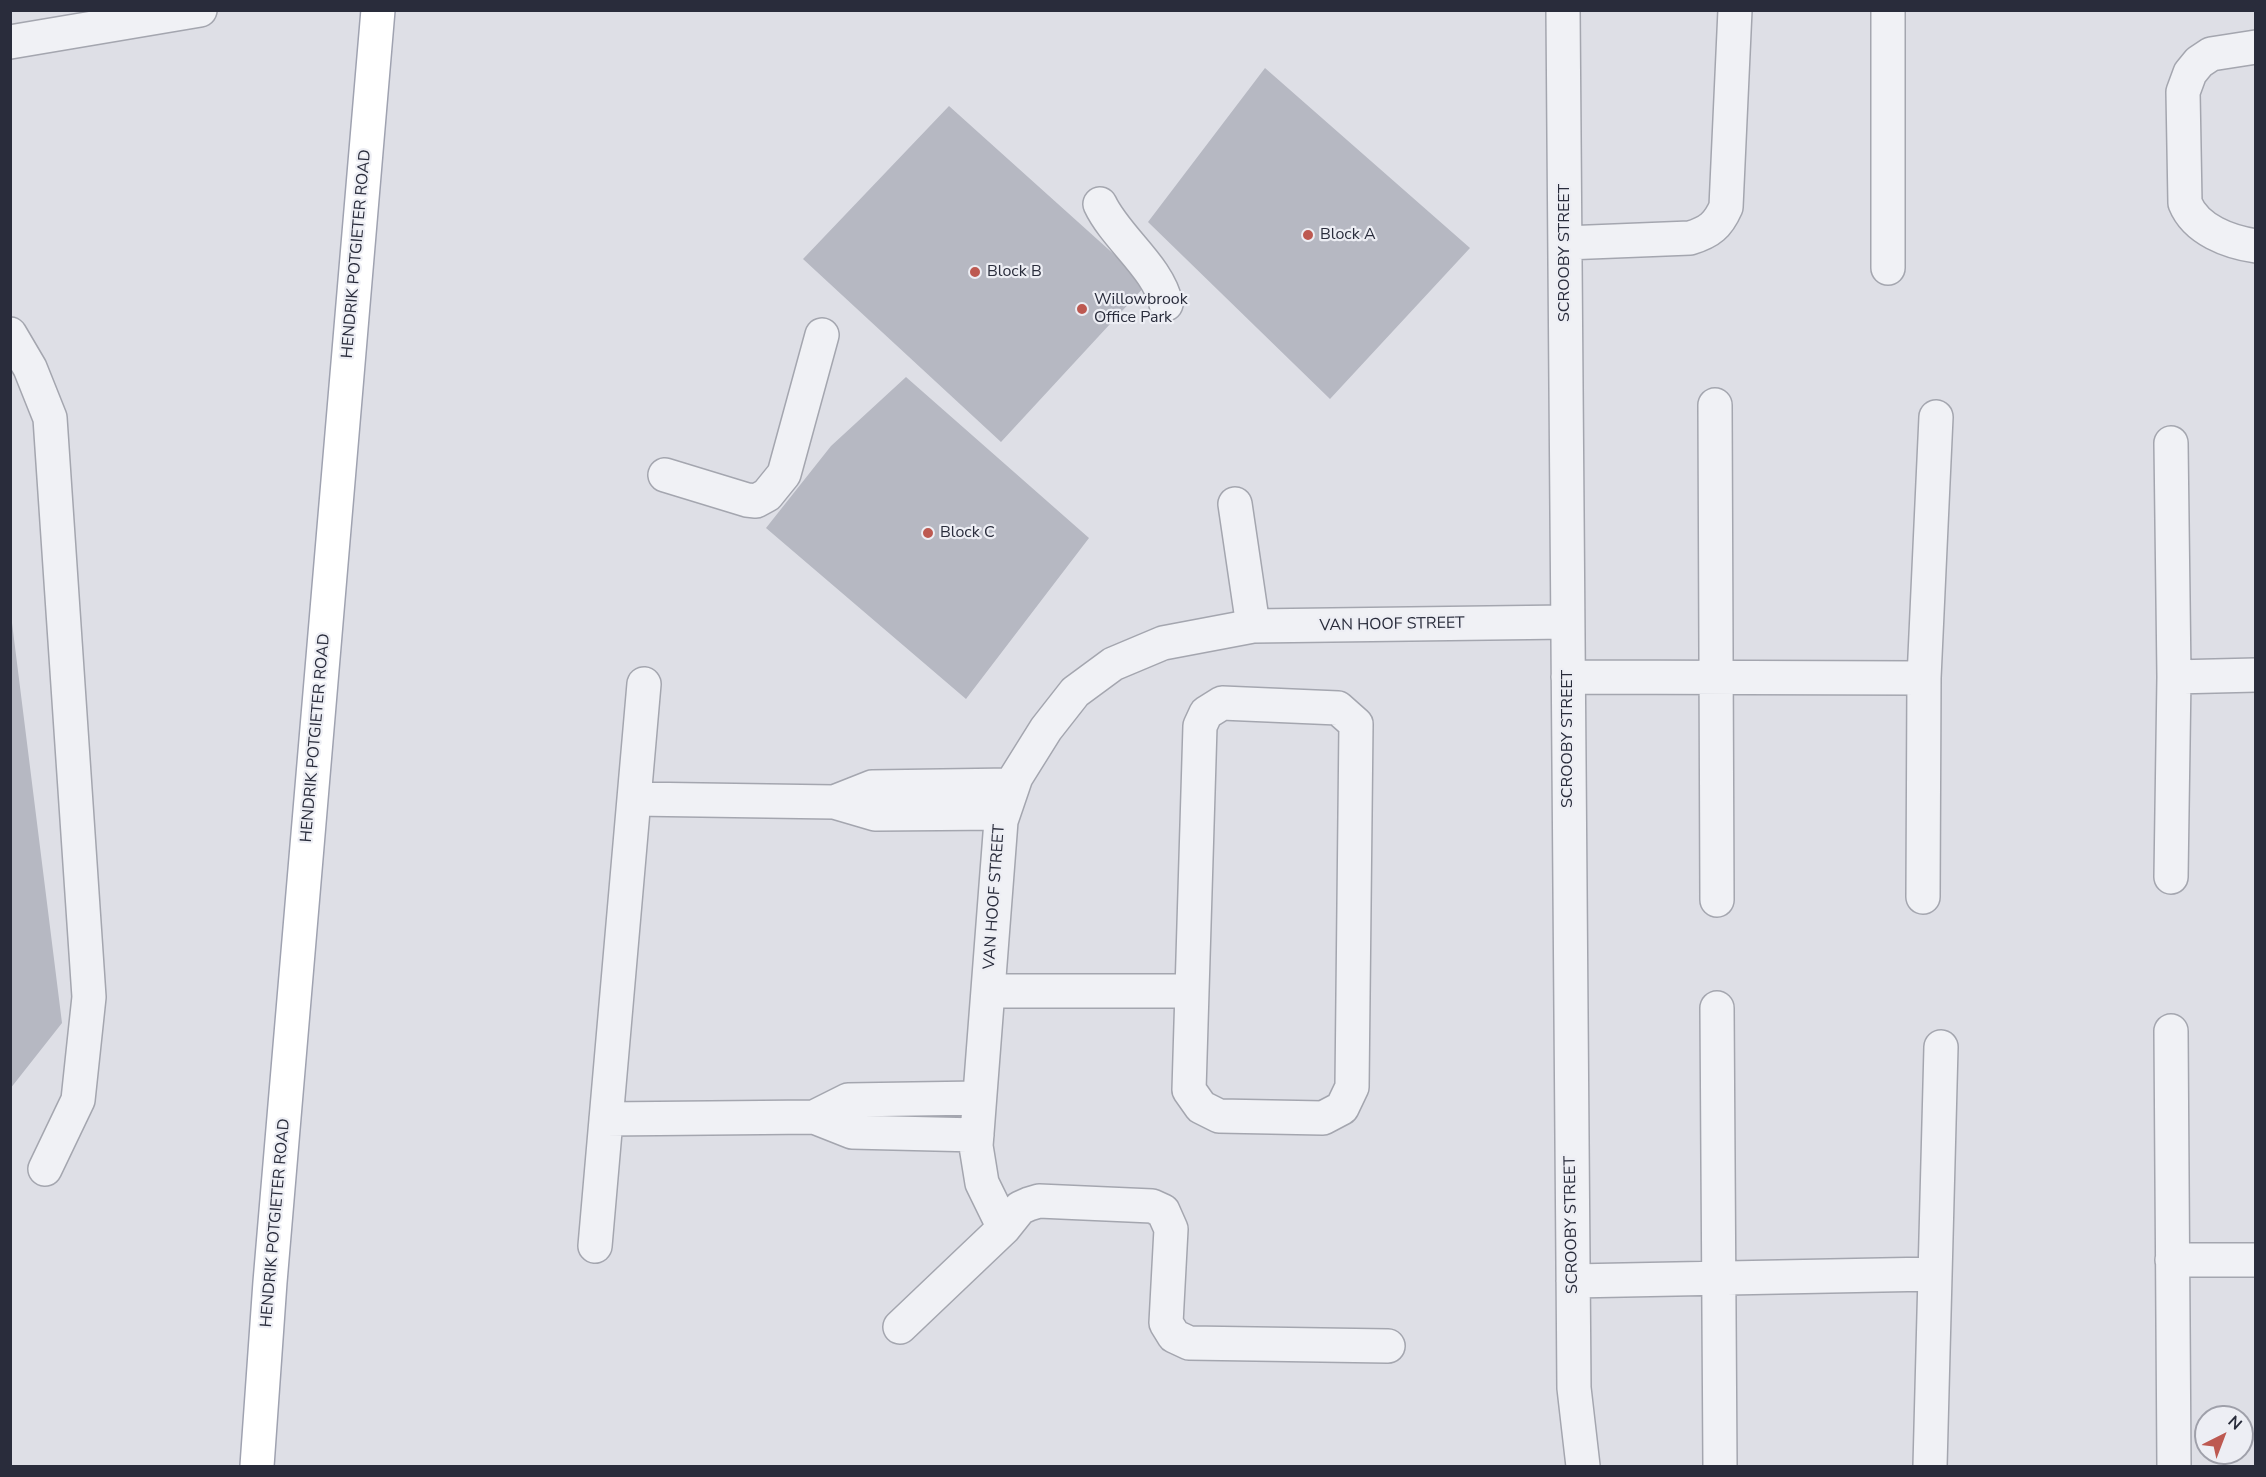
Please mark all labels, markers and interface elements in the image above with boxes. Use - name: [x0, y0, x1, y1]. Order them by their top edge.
- street label: HENDRIK POTGIETER ROAD: [338, 149, 376, 359]
- street label: SCROOBY STREET: [1555, 184, 1575, 322]
- place label: Block A: [1320, 225, 1376, 245]
- marker: Block A: [1301, 228, 1315, 242]
- place label: Block B: [987, 262, 1042, 282]
- marker: Block B: [968, 265, 982, 279]
- place label: Willowbrook Office Park: [1094, 290, 1188, 328]
- marker: Willowbrook Office Park: [1075, 302, 1089, 316]
- place label: Block C: [940, 523, 995, 543]
- marker: Block C: [921, 526, 935, 540]
- street label: VAN HOOF STREET: [1319, 614, 1465, 636]
- street label: HENDRIK POTGIETER ROAD: [297, 633, 335, 843]
- street label: SCROOBY STREET: [1558, 670, 1578, 808]
- street label: VAN HOOF STREET: [980, 824, 1010, 970]
- street label: HENDRIK POTGIETER ROAD: [257, 1118, 295, 1328]
- street label: SCROOBY STREET: [1561, 1156, 1583, 1294]
- north arrow: [2194, 1405, 2254, 1465]
- text: N: [2223, 1411, 2247, 1435]

